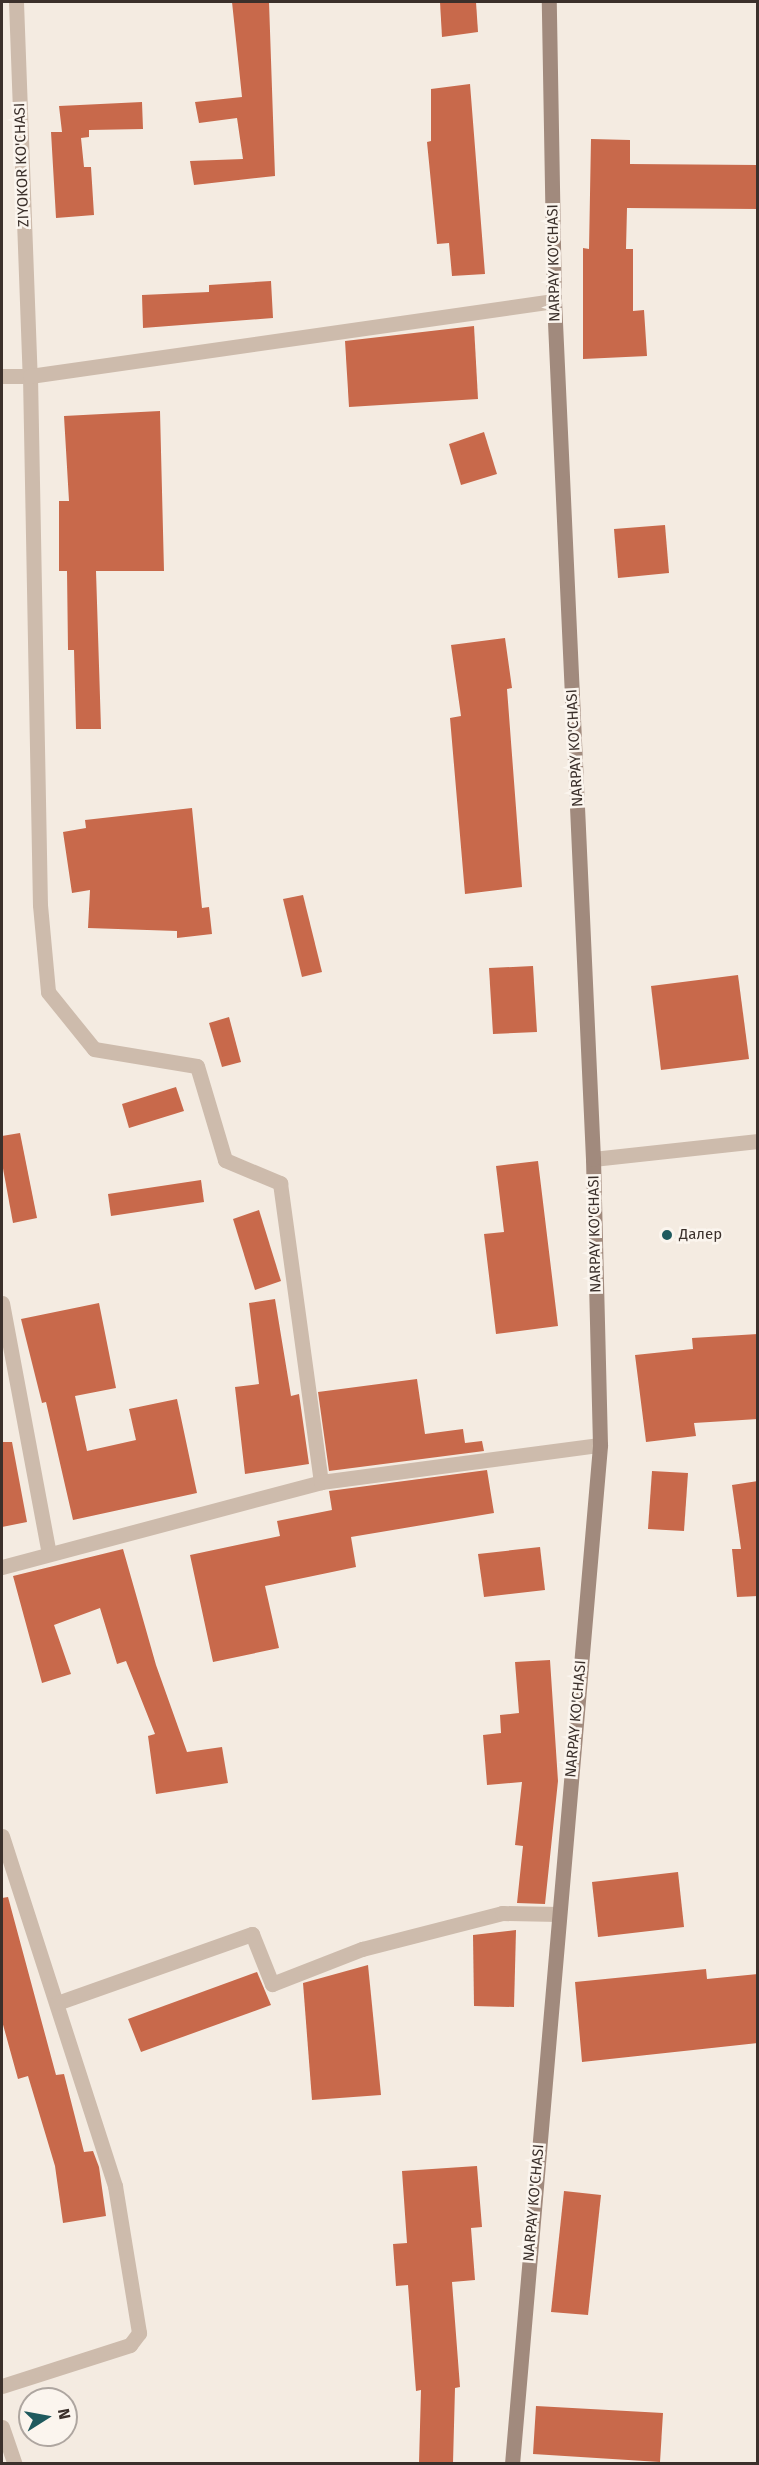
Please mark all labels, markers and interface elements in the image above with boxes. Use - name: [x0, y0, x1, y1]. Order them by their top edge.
- street label: ZIYOKOR KO'CHASI: [11, 102, 33, 228]
- street label: NARPAY KO'CHASI: [544, 204, 564, 322]
- street label: NARPAY KO'CHASI: [563, 689, 587, 807]
- street label: NARPAY KO'CHASI: [585, 1175, 605, 1293]
- place label: Далер: [679, 1226, 722, 1244]
- marker: Далер: [660, 1228, 674, 1242]
- street label: NARPAY KO'CHASI: [562, 1659, 590, 1779]
- street label: NARPAY KO'CHASI: [520, 2143, 548, 2263]
- north arrow: [18, 2387, 78, 2447]
- text: N: [54, 2407, 75, 2421]

